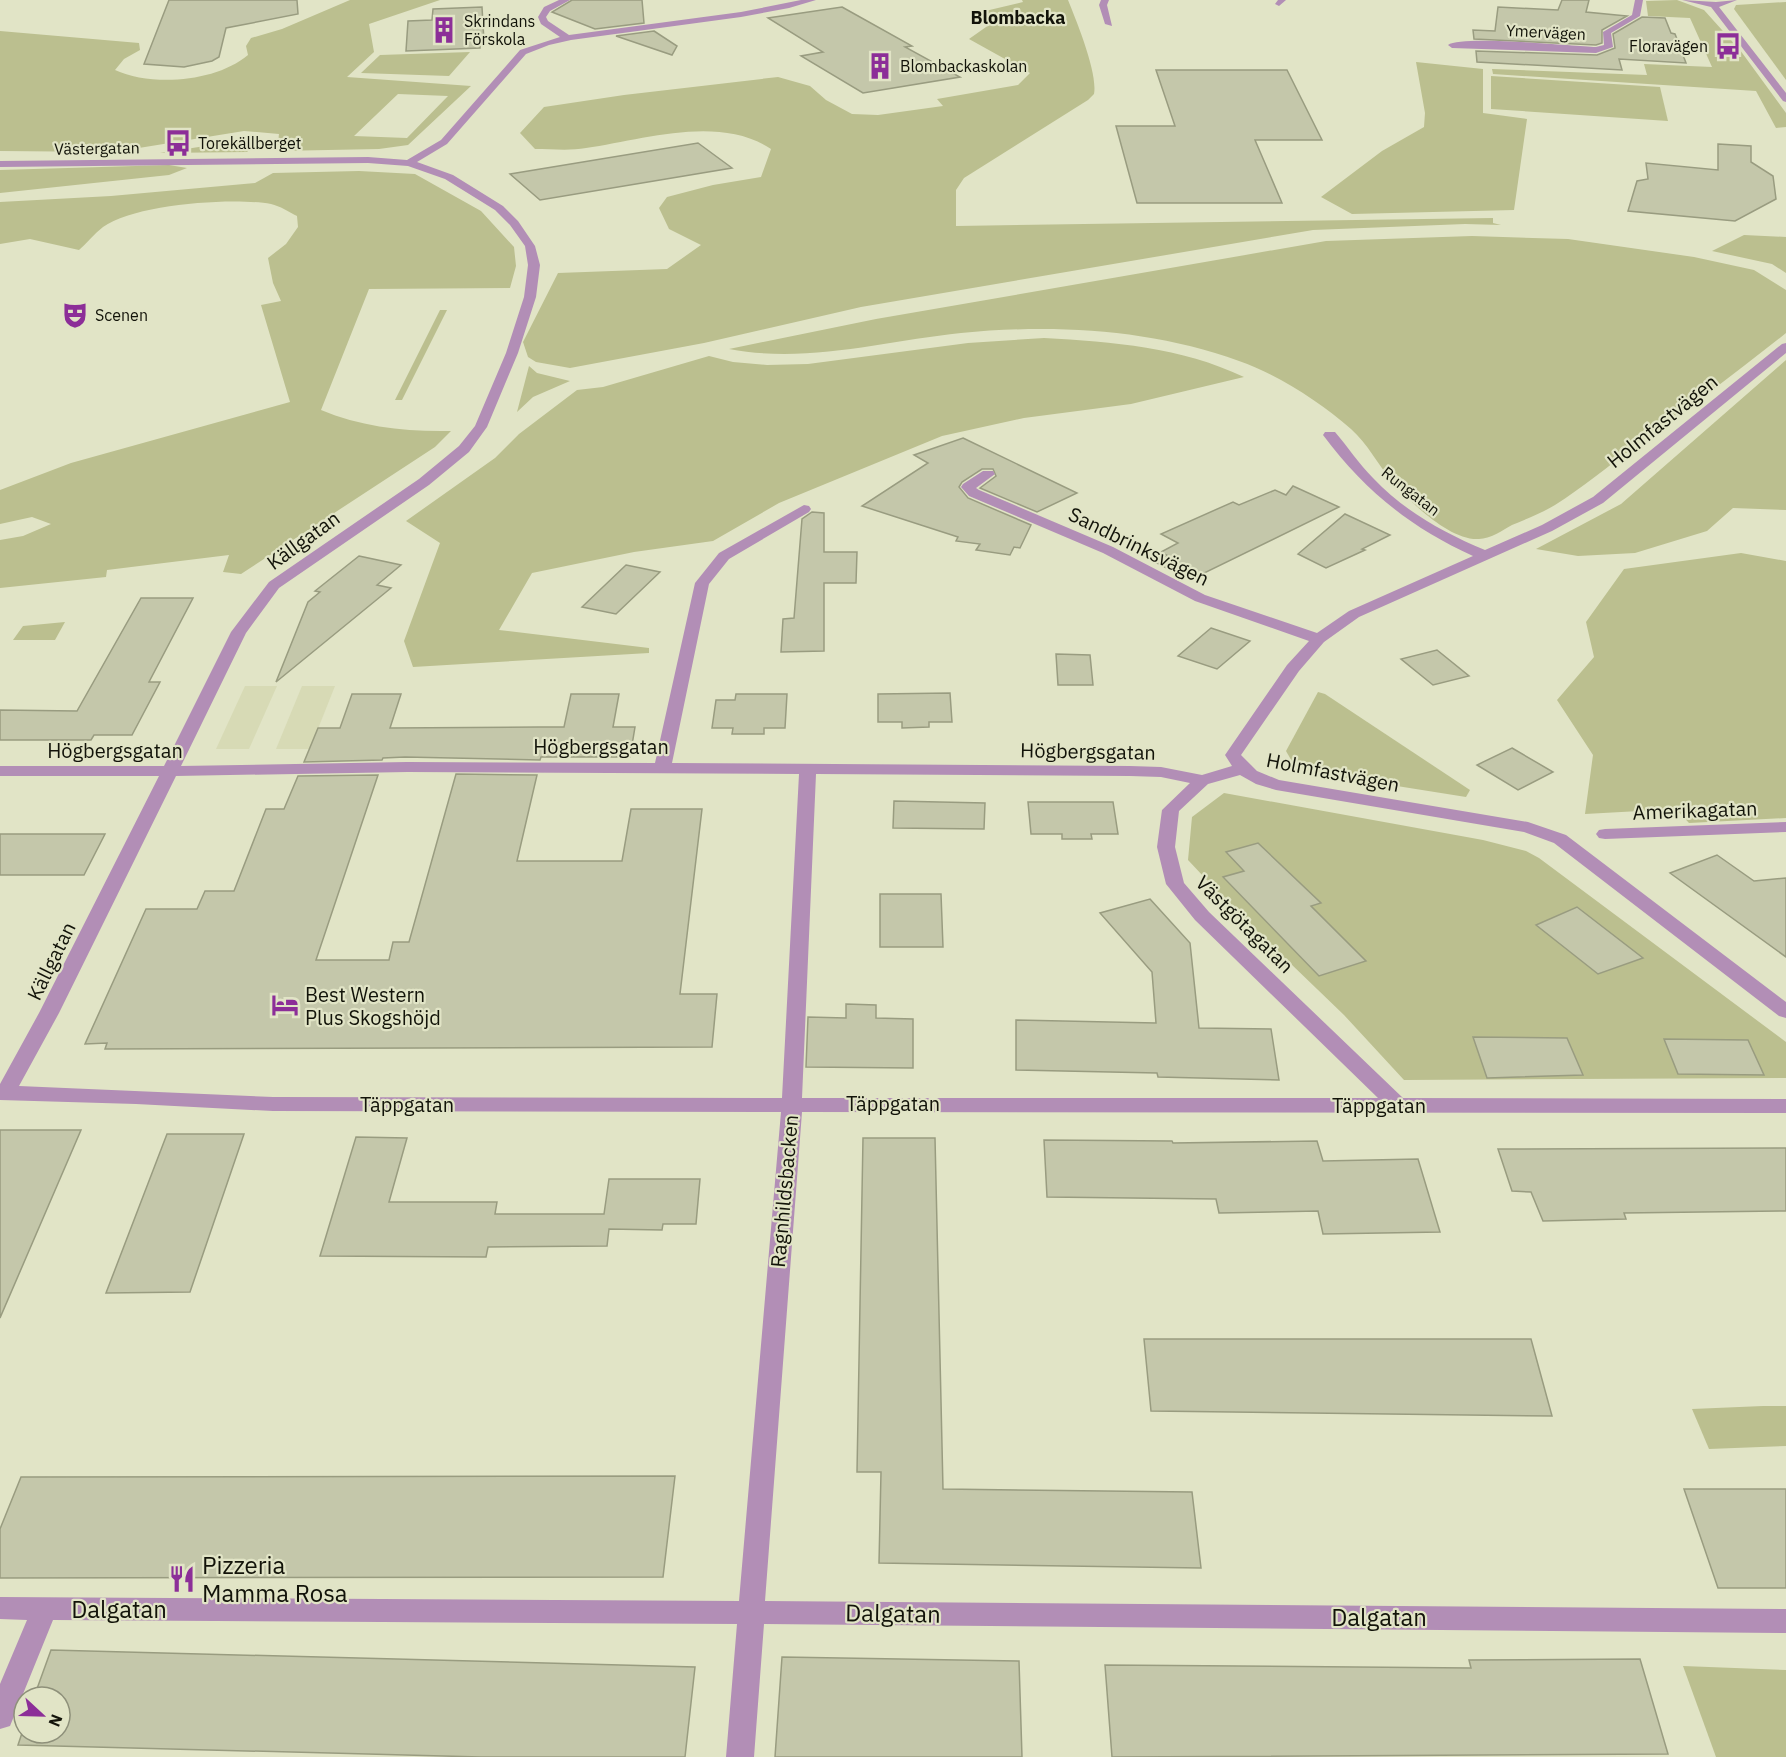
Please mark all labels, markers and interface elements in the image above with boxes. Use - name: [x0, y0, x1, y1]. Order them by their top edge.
- district label: Blombacka: [971, 6, 1065, 29]
- place label: Skrindans Förskola: [464, 11, 535, 49]
- building icon: Skrindans Förskola: [429, 15, 459, 45]
- street label: Ymervägen: [1505, 20, 1587, 44]
- bus stop icon: Floravägen: [1713, 31, 1743, 61]
- place label: Floravägen: [1629, 36, 1708, 56]
- building icon: Blombackaskolan: [865, 51, 895, 81]
- place label: Blombackaskolan: [900, 56, 1027, 76]
- bus stop icon: Torekällberget: [163, 128, 193, 158]
- place label: Torekällberget: [198, 133, 302, 153]
- street label: Västergatan: [54, 137, 140, 159]
- theatre icon: Scenen: [60, 300, 90, 330]
- place label: Scenen: [95, 305, 148, 325]
- street label: Holmfastvägen: [1601, 368, 1723, 474]
- street label: Rungatan: [1378, 462, 1444, 520]
- street label: Sandbrinksvägen: [1064, 500, 1214, 592]
- street label: Källgatan: [261, 504, 345, 576]
- street label: Högbergsgatan: [533, 733, 669, 760]
- street label: Högbergsgatan: [1020, 736, 1156, 766]
- street label: Högbergsgatan: [47, 737, 183, 764]
- street label: Holmfastvägen: [1264, 746, 1402, 798]
- street label: Amerikagatan: [1632, 794, 1758, 826]
- street label: Västgötagatan: [1190, 869, 1300, 979]
- street label: Källgatan: [20, 917, 82, 1005]
- place label: Best Western Plus Skogshöjd: [305, 981, 441, 1031]
- hotel icon: Best Western Plus Skogshöjd: [270, 990, 300, 1020]
- street label: Täppgatan: [846, 1090, 940, 1117]
- street label: Täppgatan: [360, 1091, 454, 1118]
- street label: Täppgatan: [1332, 1092, 1426, 1119]
- street label: Ragnhildsbacken: [764, 1113, 804, 1269]
- place label: Pizzeria Mamma Rosa: [202, 1549, 348, 1609]
- restaurant icon: Pizzeria Mamma Rosa: [167, 1564, 197, 1594]
- street label: Dalgatan: [71, 1593, 167, 1625]
- street label: Dalgatan: [845, 1596, 941, 1630]
- street label: Dalgatan: [1331, 1601, 1427, 1633]
- north arrow: [12, 1685, 72, 1745]
- text: N: [44, 1711, 67, 1730]

